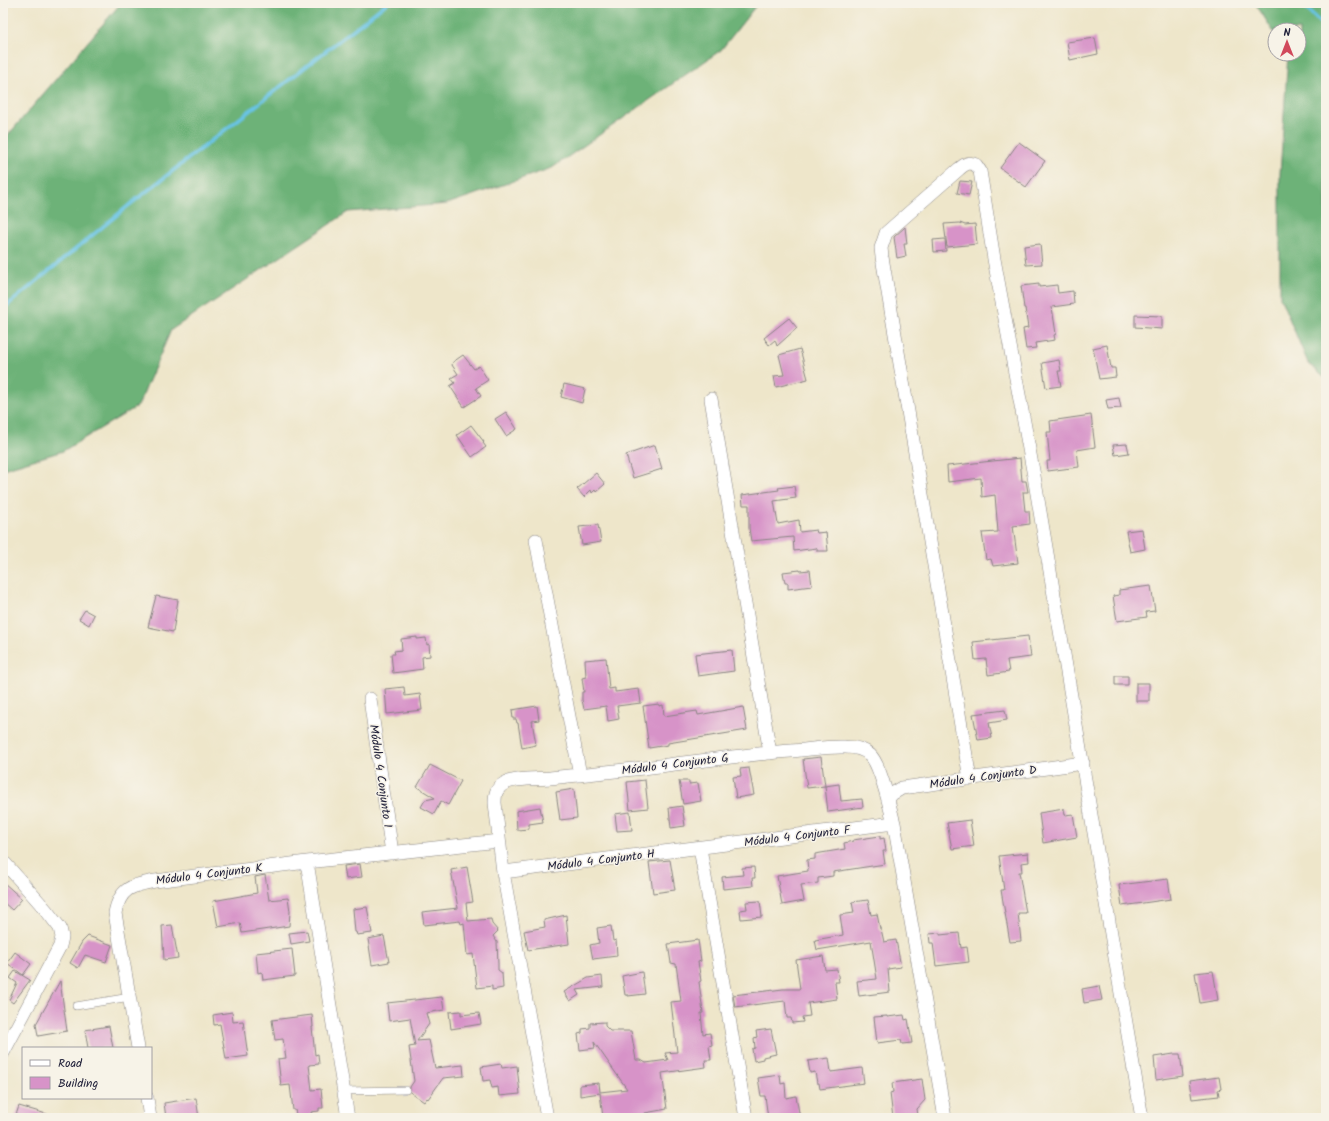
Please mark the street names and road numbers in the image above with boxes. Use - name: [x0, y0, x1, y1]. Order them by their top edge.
- street label: Módulo 4 Conjunto I: [364, 723, 397, 829]
- street label: Módulo 4 Conjunto G: [620, 749, 730, 780]
- street label: Módulo 4 Conjunto D: [928, 761, 1038, 794]
- street label: Módulo 4 Conjunto F: [743, 820, 853, 852]
- street label: Módulo 4 Conjunto H: [546, 844, 656, 877]
- street label: Módulo 4 Conjunto K: [155, 858, 264, 890]

